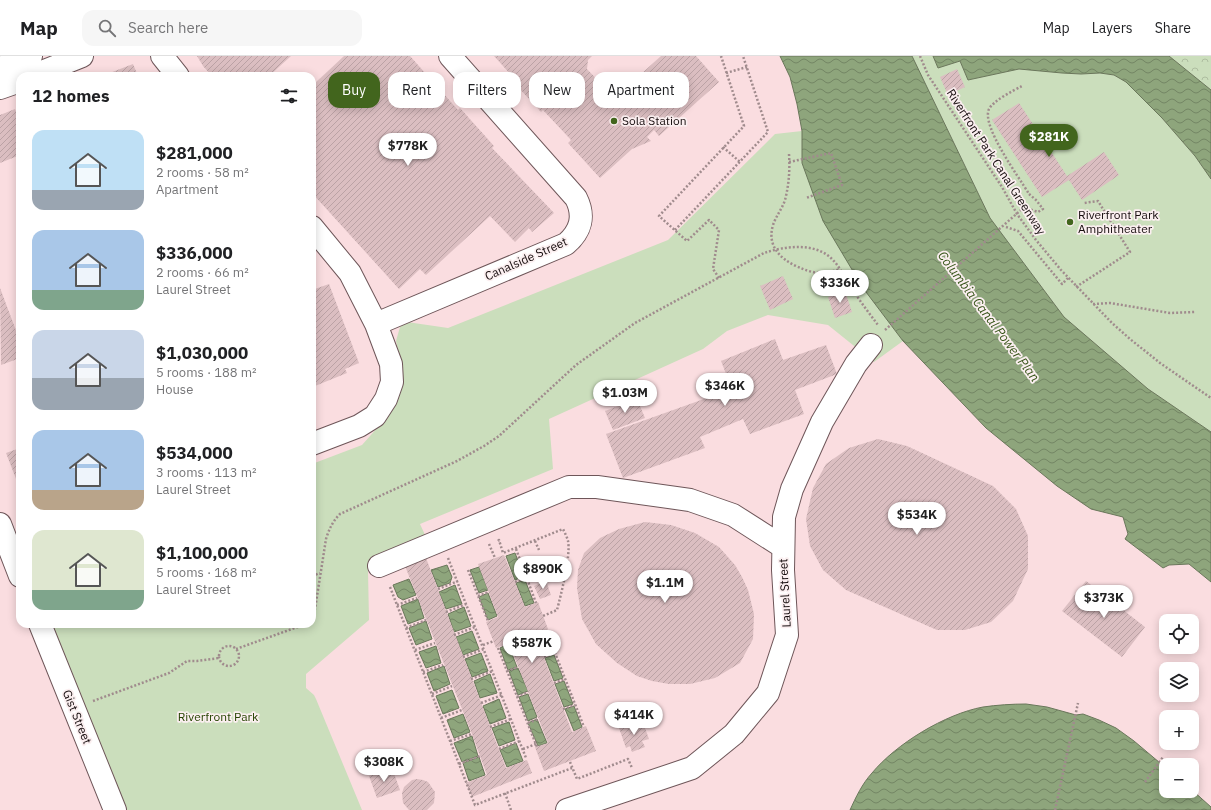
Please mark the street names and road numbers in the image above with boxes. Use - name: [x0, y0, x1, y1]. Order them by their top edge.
- street label: Riverfront Park Canal Greenway: [944, 86, 1049, 237]
- street label: Canalside Street: [482, 234, 569, 283]
- street label: Laurel Street: [775, 558, 794, 628]
- street label: Gist Street: [60, 688, 95, 746]

